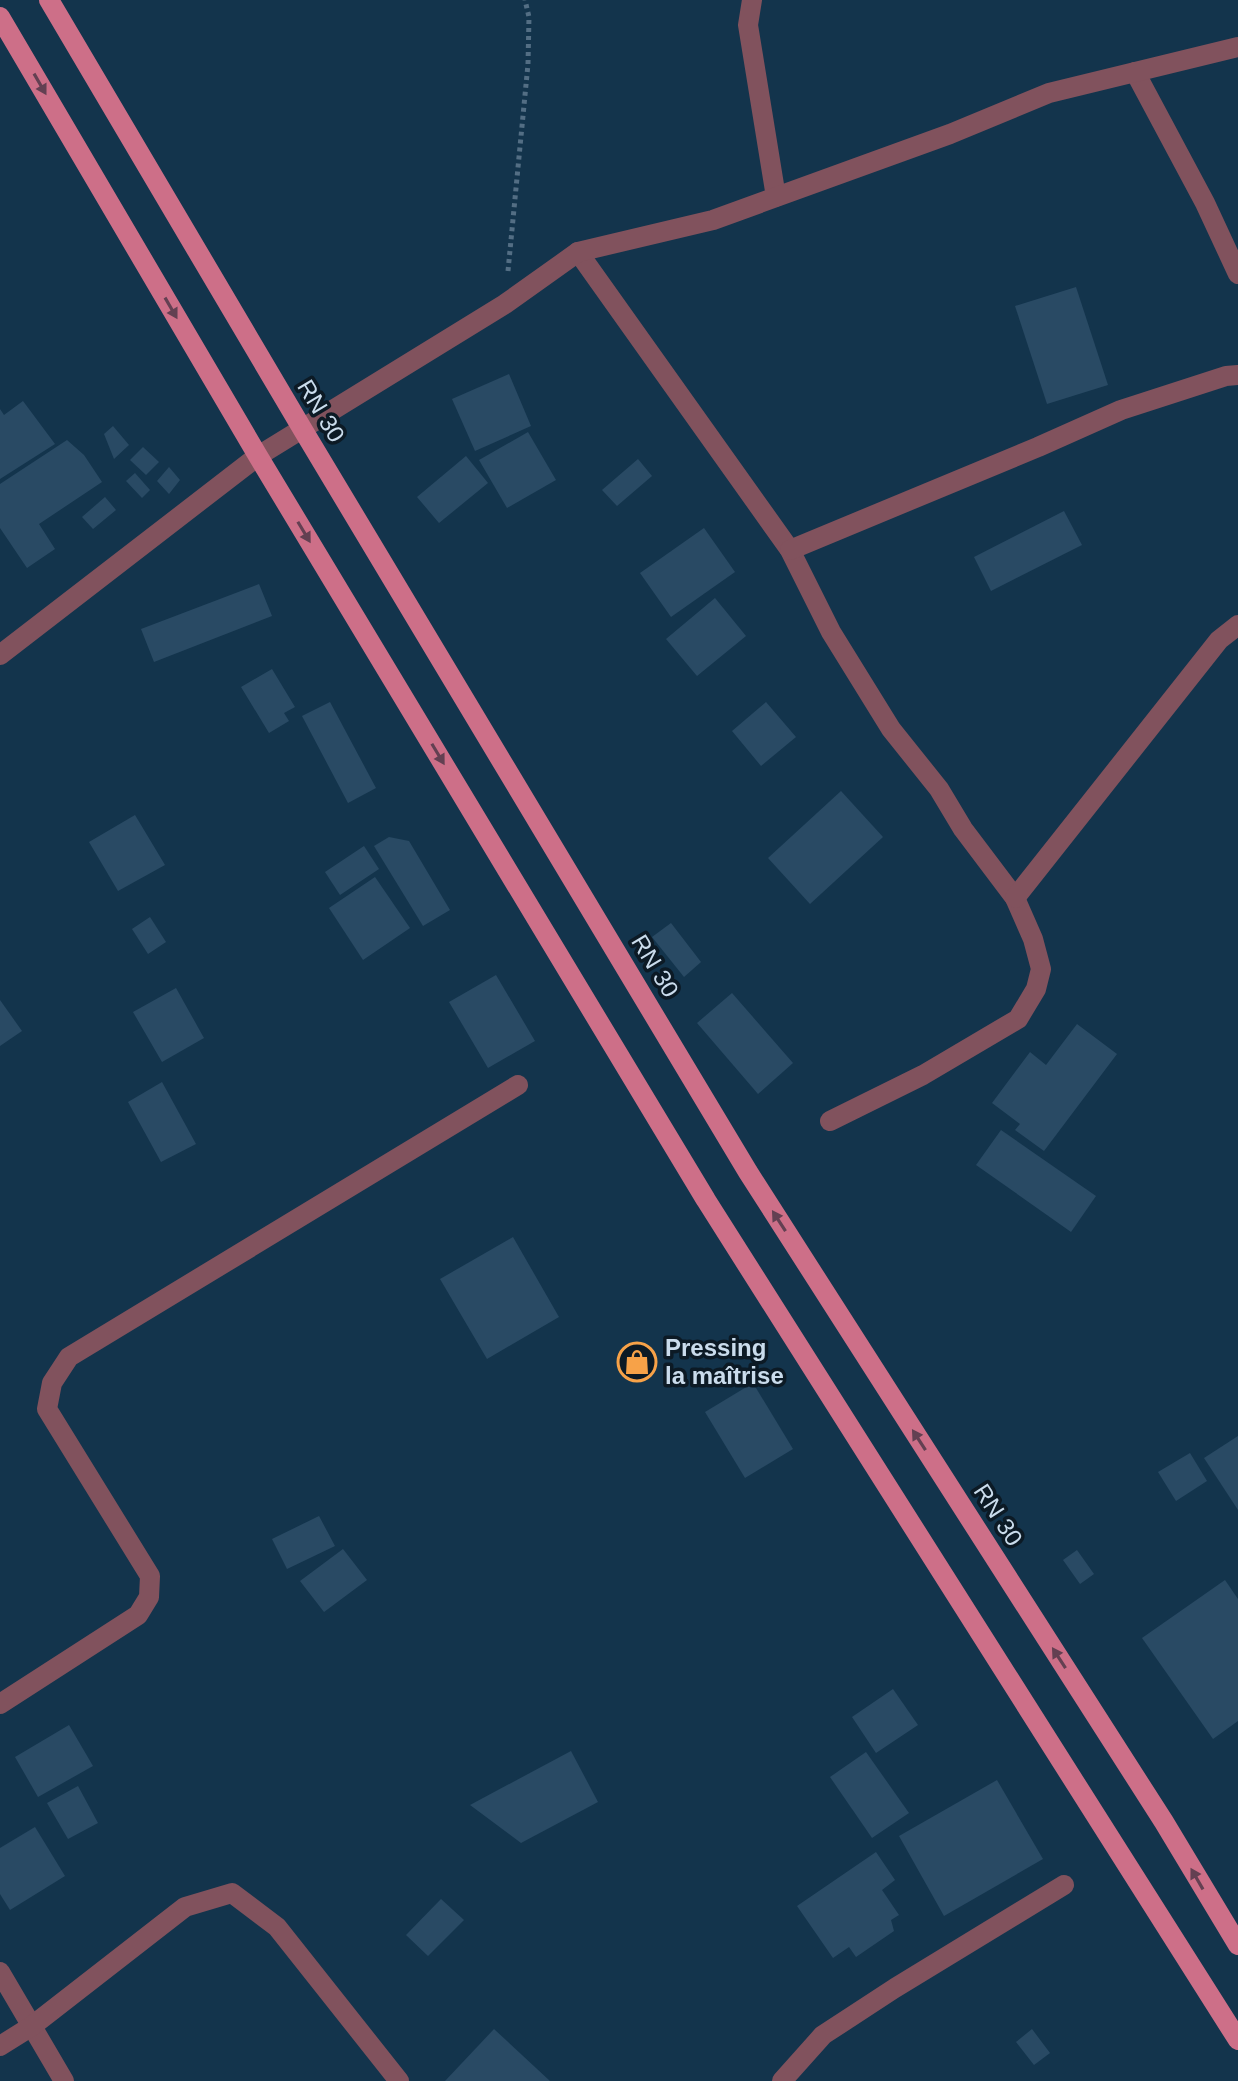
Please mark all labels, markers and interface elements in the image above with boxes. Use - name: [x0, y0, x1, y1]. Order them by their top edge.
- one-way arrow: [33, 73, 47, 95]
- one-way arrow: [164, 297, 178, 319]
- street label: RN 30: [292, 375, 351, 447]
- one-way arrow: [296, 521, 310, 543]
- one-way arrow: [430, 743, 444, 765]
- street label: RN 30: [626, 930, 685, 1002]
- one-way arrow: [772, 1210, 787, 1231]
- place label: Pressing la maîtrise: [665, 1334, 784, 1389]
- shop icon: Pressing la maîtrise: [616, 1341, 658, 1383]
- one-way arrow: [912, 1429, 927, 1450]
- street label: RN 30: [969, 1479, 1028, 1551]
- one-way arrow: [1052, 1648, 1067, 1669]
- one-way arrow: [1191, 1868, 1205, 1890]

